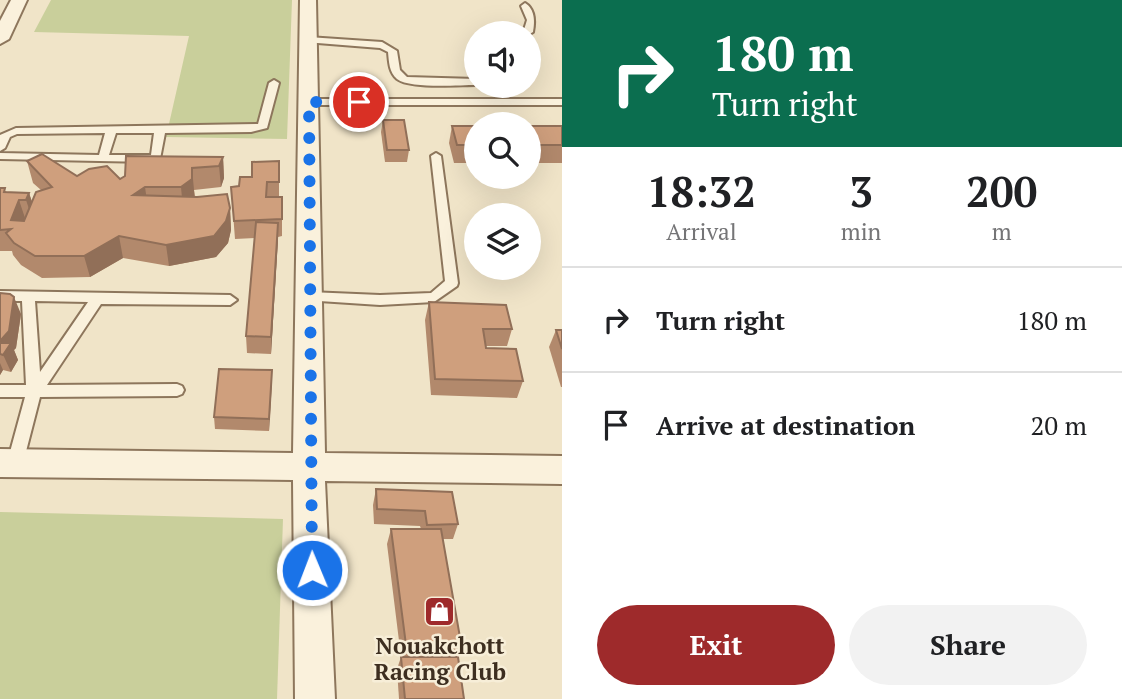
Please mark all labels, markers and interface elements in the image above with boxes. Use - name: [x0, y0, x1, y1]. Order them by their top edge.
- text: 180 m: [712, 20, 854, 85]
- map controls: [464, 21, 541, 280]
- button: sound: [464, 21, 541, 98]
- icon: right: [597, 28, 688, 119]
- pin: [329, 72, 389, 132]
- icon: arrive: [340, 83, 378, 121]
- text: Turn right: [712, 83, 858, 125]
- button: search: [464, 112, 541, 189]
- text: 18:32: [647, 163, 756, 219]
- text: 3: [849, 163, 873, 219]
- text: 200: [966, 163, 1037, 219]
- button: layers: [464, 203, 541, 280]
- text: Arrival: [666, 216, 737, 247]
- text: min: [841, 216, 881, 247]
- text: m: [992, 216, 1012, 247]
- icon: right: [597, 301, 635, 339]
- text: Turn right: [656, 303, 785, 337]
- text: 180 m: [1017, 303, 1087, 337]
- icon: arrive: [597, 406, 635, 444]
- text: Arrive at destination: [656, 408, 915, 442]
- text: 20 m: [1031, 408, 1087, 442]
- position arrow: [275, 533, 349, 607]
- shop icon: Nouakchott Racing Club: [423, 595, 457, 629]
- button: Exit: [597, 605, 835, 685]
- button: Share: [849, 605, 1087, 685]
- place label: Nouakchott Racing Club: [374, 630, 506, 687]

